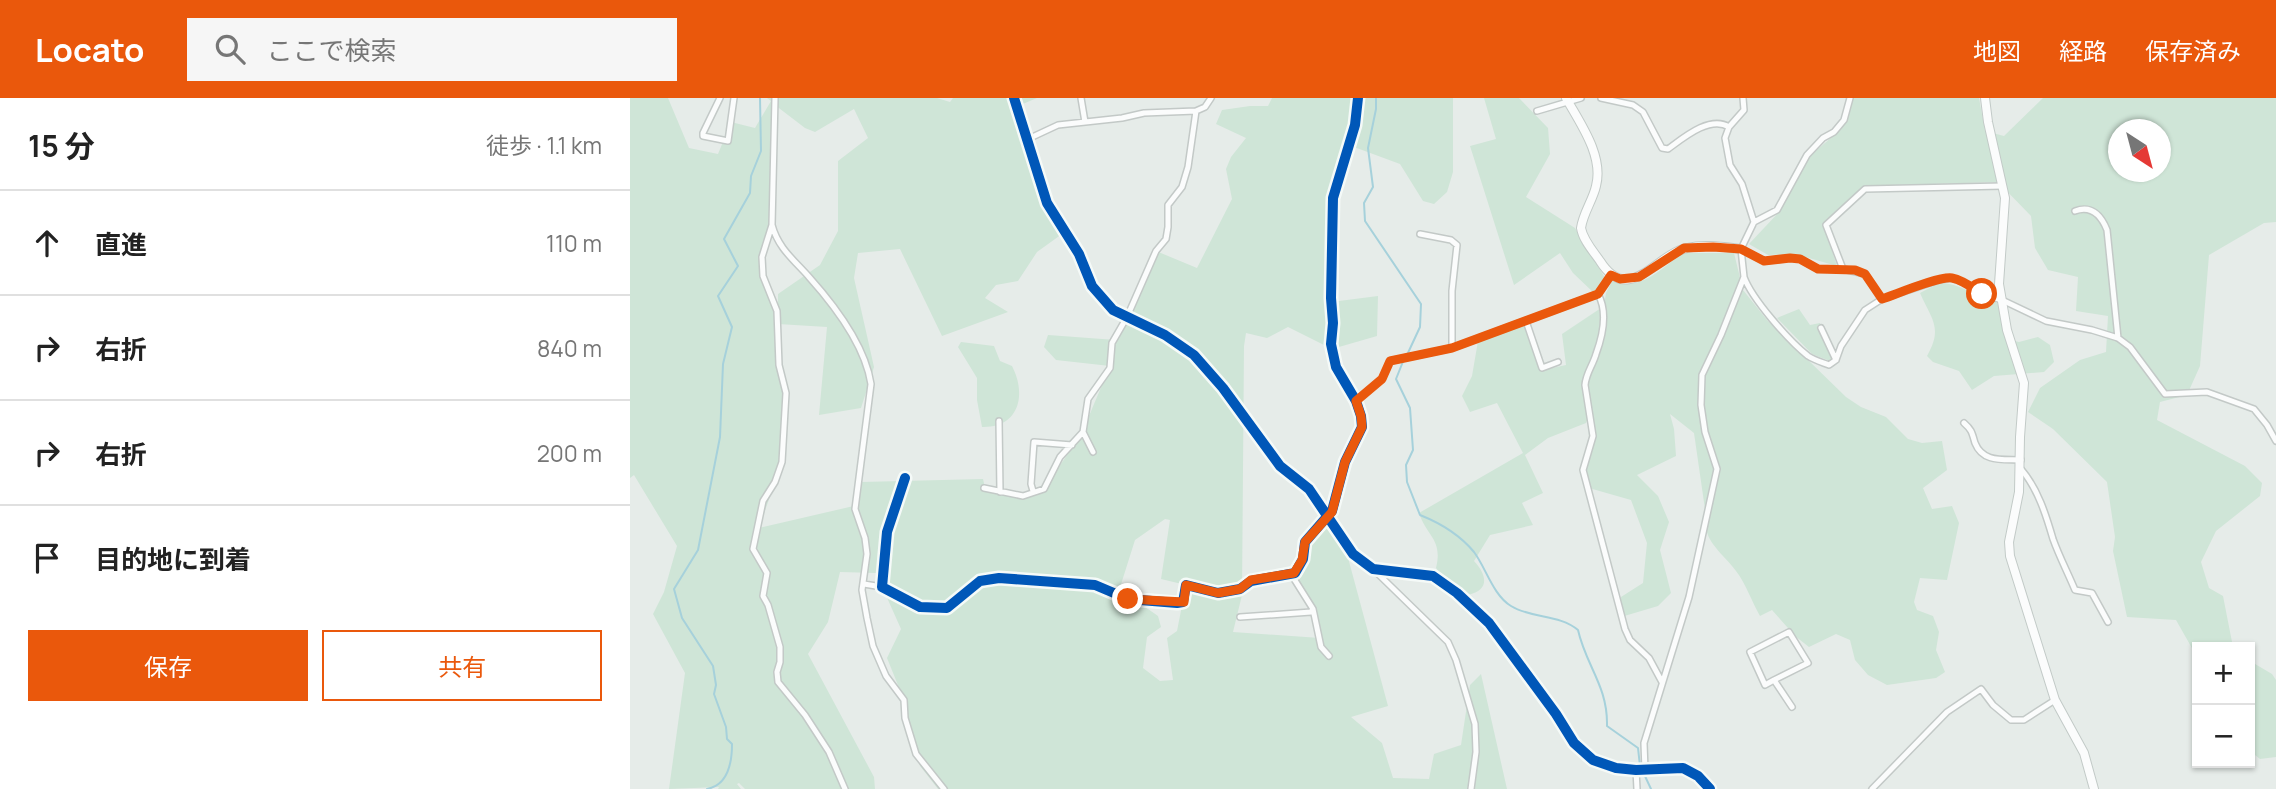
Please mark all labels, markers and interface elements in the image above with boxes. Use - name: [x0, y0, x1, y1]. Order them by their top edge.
- search box: [187, 18, 677, 81]
- text: Locato: [35, 27, 145, 72]
- icon: search: [211, 30, 249, 68]
- text: ここで検索: [267, 32, 397, 68]
- text: 地図: [1973, 34, 2021, 67]
- text: 経路: [2059, 34, 2107, 67]
- text: 保存済み: [2145, 34, 2241, 67]
- north arrow: [2108, 119, 2171, 182]
- text: 15 分: [28, 125, 95, 166]
- text: 徒歩 · 1.1 km: [486, 129, 602, 161]
- icon: ahead: [28, 224, 66, 262]
- text: 直進: [95, 226, 147, 262]
- text: 110 m: [546, 227, 602, 259]
- route start: [1966, 278, 1997, 309]
- icon: right: [28, 329, 66, 367]
- text: 右折: [95, 331, 147, 367]
- text: 840 m: [537, 332, 602, 364]
- icon: right: [28, 434, 66, 472]
- text: 右折: [95, 436, 147, 472]
- text: 200 m: [537, 437, 602, 469]
- icon: arrive: [28, 539, 66, 577]
- text: 目的地に到着: [95, 541, 251, 577]
- route end: [1112, 583, 1143, 614]
- button: 保存: [28, 630, 308, 701]
- button: 共有: [322, 630, 602, 701]
- map controls: [2192, 642, 2255, 768]
- button: +: [2192, 642, 2255, 705]
- button: −: [2192, 705, 2255, 768]

